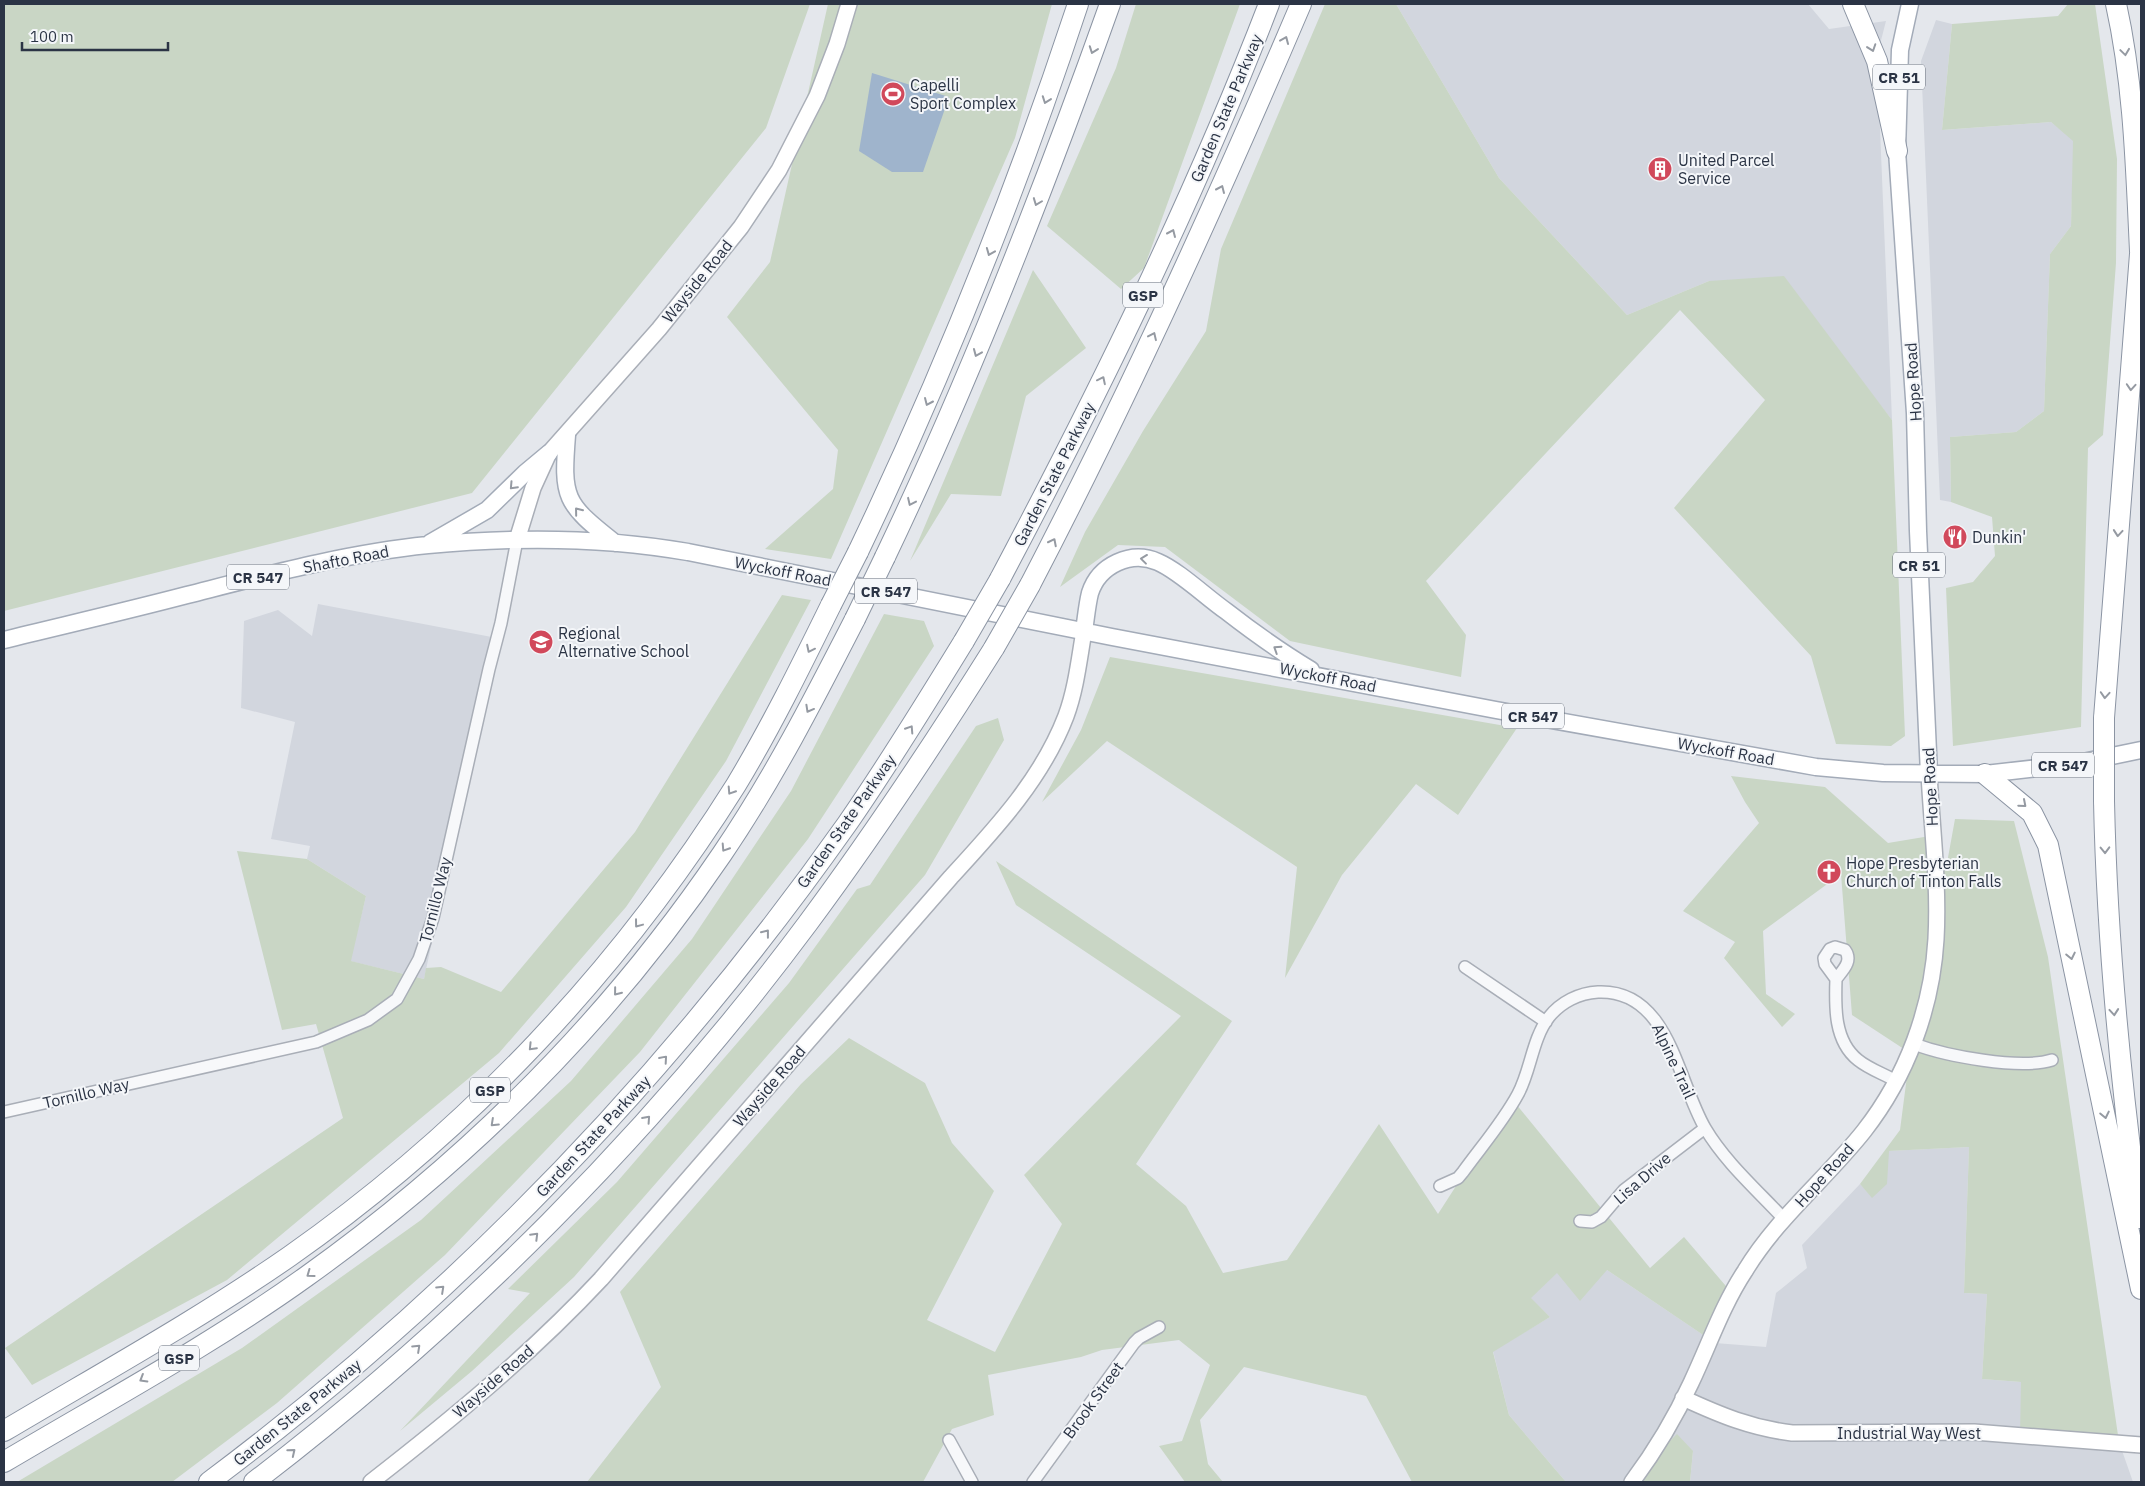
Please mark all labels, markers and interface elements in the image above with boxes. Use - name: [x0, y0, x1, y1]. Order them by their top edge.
- scale bar: [22, 20, 169, 52]
- text: 100 m: [30, 27, 74, 46]
- street label: Garden State Parkway: [1186, 31, 1266, 185]
- one-way arrow: [1279, 36, 1290, 45]
- one-way arrow: [1866, 44, 1876, 52]
- one-way arrow: [1089, 45, 1099, 53]
- one-way arrow: [2119, 48, 2130, 56]
- road number: CR 51: [1873, 64, 1925, 90]
- place label: Capelli Sport Complex: [910, 75, 1016, 113]
- sports icon: Capelli Sport Complex: [880, 81, 906, 107]
- one-way arrow: [1042, 95, 1052, 104]
- place label: United Parcel Service: [1678, 150, 1774, 188]
- building icon: United Parcel Service: [1647, 156, 1673, 182]
- one-way arrow: [1215, 185, 1225, 194]
- one-way arrow: [1033, 197, 1043, 206]
- one-way arrow: [1166, 229, 1177, 238]
- street label: Wayside Road: [657, 235, 737, 327]
- one-way arrow: [985, 247, 996, 256]
- road number: GSP: [1123, 282, 1163, 308]
- one-way arrow: [1147, 333, 1157, 342]
- street label: Hope Road: [1900, 342, 1926, 422]
- one-way arrow: [972, 348, 983, 357]
- one-way arrow: [1096, 376, 1106, 385]
- one-way arrow: [2126, 383, 2137, 391]
- one-way arrow: [923, 397, 934, 406]
- street label: Garden State Parkway: [1009, 399, 1099, 549]
- one-way arrow: [510, 480, 519, 489]
- one-way arrow: [907, 497, 918, 506]
- one-way arrow: [575, 507, 584, 516]
- restaurant icon: Dunkin': [1942, 524, 1968, 550]
- place label: Dunkin': [1972, 527, 2026, 547]
- one-way arrow: [2113, 529, 2124, 537]
- one-way arrow: [1047, 538, 1057, 547]
- street label: Shafto Road: [301, 541, 391, 577]
- street label: Wyckoff Road: [733, 552, 833, 590]
- road number: CR 51: [1893, 552, 1945, 578]
- one-way arrow: [1139, 554, 1147, 565]
- road number: CR 547: [227, 564, 289, 590]
- road number: CR 547: [855, 578, 917, 604]
- place label: Regional Alternative School: [558, 623, 689, 661]
- school or university icon: Regional Alternative School: [528, 629, 554, 655]
- one-way arrow: [806, 644, 816, 653]
- one-way arrow: [1273, 646, 1283, 655]
- street label: Wyckoff Road: [1278, 658, 1378, 696]
- one-way arrow: [2100, 691, 2111, 699]
- one-way arrow: [805, 704, 815, 713]
- road number: CR 547: [1502, 704, 1564, 728]
- one-way arrow: [904, 725, 913, 734]
- street label: Wyckoff Road: [1676, 733, 1776, 769]
- street label: Hope Road: [1918, 747, 1942, 827]
- street label: Garden State Parkway: [792, 750, 900, 892]
- road number: CR 547: [2032, 752, 2094, 778]
- one-way arrow: [728, 786, 738, 795]
- one-way arrow: [2017, 798, 2026, 807]
- one-way arrow: [722, 843, 731, 852]
- one-way arrow: [2100, 846, 2110, 854]
- place label: Hope Presbyterian Church of Tinton Falls: [1846, 853, 2002, 891]
- street label: Tornillo Way: [415, 855, 455, 945]
- church icon: Hope Presbyterian Church of Tinton Falls: [1816, 859, 1842, 885]
- one-way arrow: [635, 918, 644, 928]
- one-way arrow: [761, 930, 769, 939]
- one-way arrow: [2066, 952, 2076, 961]
- one-way arrow: [614, 986, 622, 995]
- one-way arrow: [2108, 1009, 2119, 1017]
- street label: Alpine Trail: [1648, 1020, 1700, 1102]
- one-way arrow: [529, 1041, 538, 1050]
- street label: Wayside Road: [728, 1041, 810, 1131]
- one-way arrow: [658, 1056, 667, 1065]
- street label: Garden State Parkway: [531, 1071, 655, 1201]
- street label: Tornillo Way: [41, 1073, 131, 1113]
- road number: GSP: [470, 1078, 510, 1102]
- one-way arrow: [2099, 1111, 2109, 1120]
- one-way arrow: [641, 1115, 650, 1124]
- one-way arrow: [490, 1117, 499, 1126]
- street label: Hope Road: [1790, 1139, 1858, 1211]
- street label: Lisa Drive: [1609, 1148, 1675, 1208]
- one-way arrow: [529, 1233, 538, 1242]
- one-way arrow: [307, 1268, 316, 1276]
- one-way arrow: [436, 1286, 445, 1295]
- street label: Wayside Road: [448, 1340, 538, 1422]
- one-way arrow: [411, 1345, 420, 1354]
- road number: GSP: [159, 1346, 199, 1370]
- street label: Garden State Parkway: [229, 1354, 365, 1470]
- street label: Brook Street: [1058, 1358, 1128, 1442]
- one-way arrow: [140, 1373, 149, 1383]
- street label: Industrial Way West: [1837, 1423, 1981, 1443]
- one-way arrow: [286, 1449, 295, 1457]

